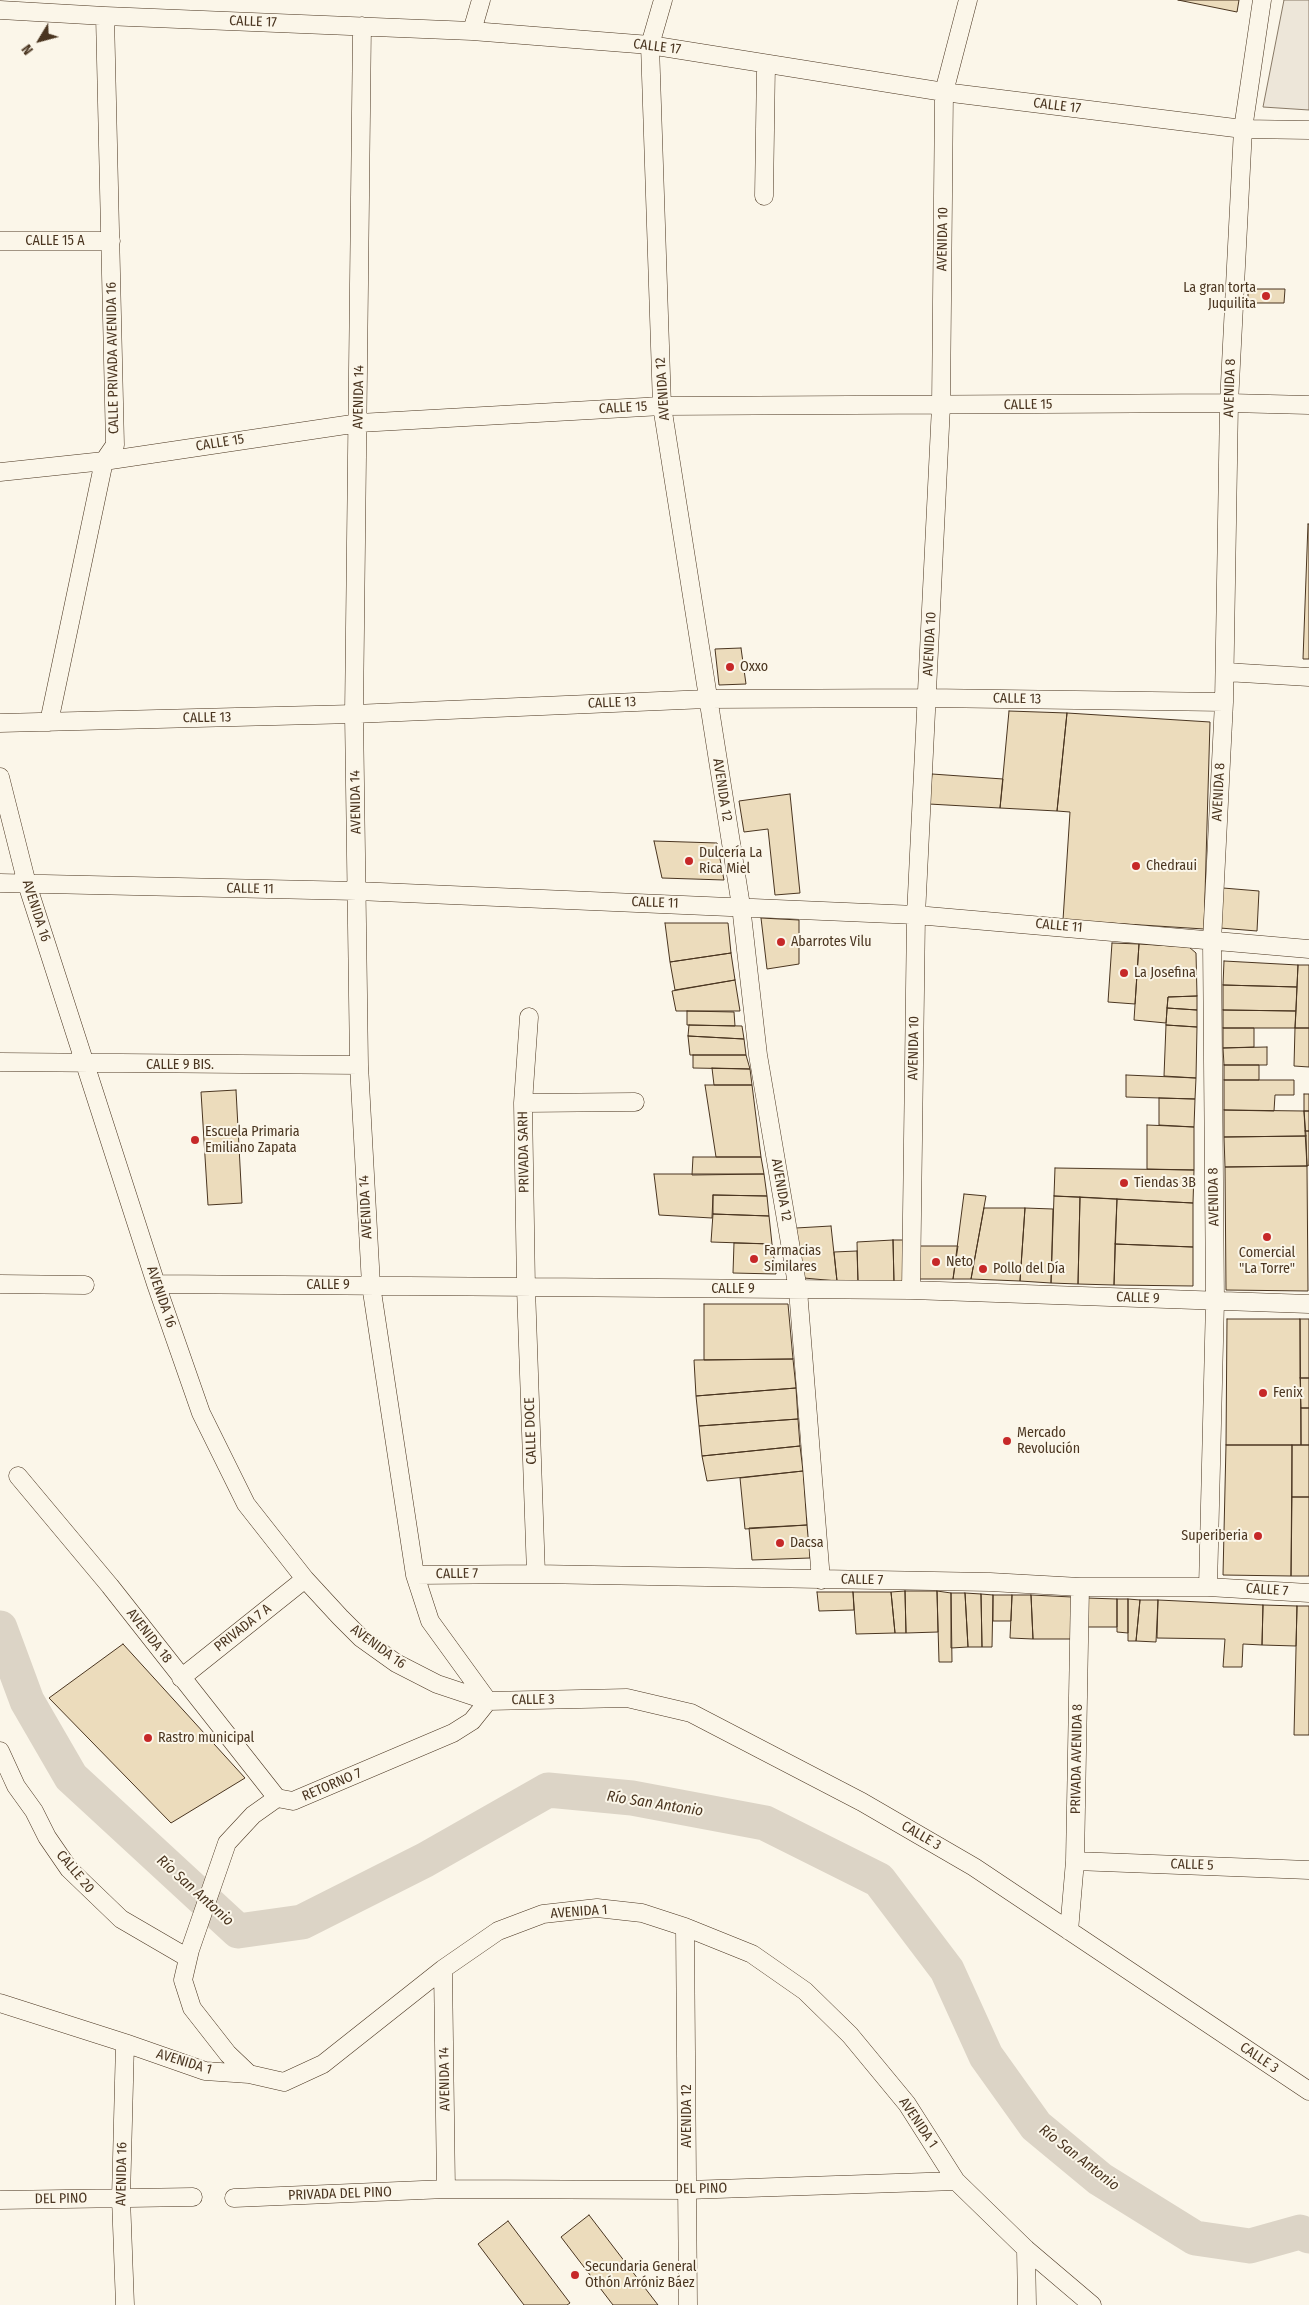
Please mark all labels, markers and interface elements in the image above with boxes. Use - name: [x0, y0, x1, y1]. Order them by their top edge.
- street label: CALLE 17: [229, 13, 277, 31]
- north arrow: [15, 15, 65, 65]
- street label: CALLE 17: [632, 36, 682, 58]
- text: N: [18, 41, 37, 58]
- street label: CALLE 17: [1032, 95, 1082, 117]
- street label: AVENIDA 10: [934, 207, 952, 271]
- street label: CALLE 15 A: [25, 233, 85, 249]
- place label: La gran torta Juquilita: [1183, 280, 1256, 312]
- street label: CALLE PRIVADA AVENIDA 16: [103, 282, 123, 434]
- marker: La gran torta Juquilita: [1260, 290, 1272, 302]
- street label: AVENIDA 12: [652, 357, 674, 421]
- street label: AVENIDA 8: [1221, 358, 1239, 418]
- street label: AVENIDA 14: [350, 365, 368, 429]
- street label: CALLE 15: [1004, 396, 1052, 414]
- street label: CALLE 15: [598, 398, 648, 418]
- street label: CALLE 15: [195, 431, 245, 455]
- street label: AVENIDA 10: [920, 611, 940, 677]
- place label: Oxxo: [740, 659, 768, 675]
- marker: Oxxo: [724, 661, 736, 673]
- street label: CALLE 13: [993, 690, 1041, 708]
- street label: CALLE 13: [587, 694, 637, 712]
- street label: CALLE 13: [183, 709, 231, 727]
- street label: AVENIDA 12: [709, 757, 735, 823]
- street label: AVENIDA 8: [1209, 762, 1229, 822]
- street label: AVENIDA 14: [347, 770, 365, 834]
- place label: Dulcería La Rica Miel: [699, 845, 762, 878]
- marker: Dulcería La Rica Miel: [683, 855, 695, 867]
- place label: Chedraui: [1146, 858, 1197, 874]
- marker: Chedraui: [1130, 860, 1142, 872]
- street label: AVENIDA 16: [18, 878, 54, 944]
- street label: CALLE 11: [226, 880, 274, 898]
- street label: CALLE 11: [631, 894, 679, 912]
- street label: CALLE 11: [1035, 916, 1083, 936]
- place label: Abarrotes Vilu: [791, 934, 872, 950]
- marker: Abarrotes Vilu: [775, 936, 787, 948]
- place label: La Josefina: [1134, 965, 1196, 981]
- marker: La Josefina: [1118, 967, 1130, 979]
- street label: AVENIDA 10: [905, 1016, 923, 1080]
- street label: CALLE 9 BIS.: [146, 1057, 214, 1073]
- street label: PRIVADA SARH: [515, 1111, 533, 1193]
- place label: Escuela Primaria Emiliano Zapata: [205, 1124, 300, 1156]
- marker: Escuela Primaria Emiliano Zapata: [189, 1134, 201, 1146]
- street label: AVENIDA 12: [767, 1157, 795, 1223]
- street label: AVENIDA 8: [1205, 1168, 1223, 1226]
- street label: AVENIDA 14: [356, 1175, 376, 1239]
- place label: Tiendas 3B: [1134, 1175, 1196, 1191]
- marker: Tiendas 3B: [1118, 1177, 1130, 1189]
- marker: Comercial "La Torre": [1261, 1231, 1273, 1243]
- place label: Farmacias Similares: [764, 1243, 821, 1276]
- place label: Comercial "La Torre": [1239, 1245, 1295, 1278]
- marker: Farmacias Similares: [748, 1253, 760, 1265]
- place label: Neto: [946, 1254, 973, 1270]
- marker: Neto: [930, 1256, 942, 1268]
- place label: Pollo del Día: [993, 1261, 1065, 1277]
- marker: Pollo del Día: [977, 1263, 989, 1275]
- street label: AVENIDA 16: [143, 1264, 179, 1330]
- street label: CALLE 9: [306, 1277, 350, 1293]
- street label: CALLE 9: [711, 1281, 755, 1297]
- street label: CALLE 9: [1116, 1289, 1160, 1307]
- place label: Fenix: [1273, 1385, 1303, 1401]
- marker: Fenix: [1257, 1387, 1269, 1399]
- street label: CALLE DOCE: [521, 1397, 541, 1465]
- place label: Mercado Revolución: [1017, 1425, 1080, 1458]
- marker: Mercado Revolución: [1001, 1435, 1013, 1447]
- place label: Superiberia: [1181, 1528, 1248, 1544]
- marker: Superiberia: [1252, 1530, 1264, 1542]
- place label: Dacsa: [790, 1535, 824, 1551]
- marker: Dacsa: [774, 1537, 786, 1549]
- street label: CALLE 7: [436, 1565, 478, 1583]
- street label: CALLE 7: [841, 1571, 883, 1589]
- street label: CALLE 7: [1245, 1580, 1289, 1600]
- street label: PRIVADA 7 A: [211, 1600, 275, 1656]
- street label: AVENIDA 18: [123, 1606, 175, 1666]
- street label: AVENIDA 16: [347, 1621, 409, 1673]
- street label: CALLE 3: [511, 1691, 555, 1709]
- street label: PRIVADA AVENIDA 8: [1068, 1704, 1086, 1814]
- place label: Rastro municipal: [158, 1730, 254, 1746]
- marker: Rastro municipal: [142, 1732, 154, 1744]
- street label: RETORNO 7: [300, 1765, 364, 1805]
- water label: Río San Antonio: [606, 1788, 704, 1820]
- street label: CALLE 3: [898, 1818, 944, 1854]
- street label: CALLE 20: [52, 1847, 98, 1897]
- water label: Río San Antonio: [153, 1852, 237, 1930]
- street label: CALLE 5: [1170, 1856, 1214, 1874]
- street label: AVENIDA 1: [550, 1902, 608, 1922]
- street label: CALLE 3: [1236, 2039, 1282, 2077]
- street label: AVENIDA 1: [154, 2046, 214, 2078]
- street label: AVENIDA 14: [436, 2047, 454, 2111]
- street label: AVENIDA 12: [679, 2084, 695, 2148]
- street label: AVENIDA 1: [895, 2095, 941, 2151]
- water label: Río San Antonio: [1035, 2121, 1123, 2195]
- street label: AVENIDA 16: [113, 2142, 131, 2206]
- street label: DEL PINO: [675, 2180, 727, 2198]
- street label: PRIVADA DEL PINO: [288, 2184, 392, 2204]
- street label: DEL PINO: [35, 2190, 87, 2208]
- place label: Secundaria General Othón Arróniz Báez: [585, 2259, 696, 2292]
- marker: Secundaria General Othón Arróniz Báez: [569, 2269, 581, 2281]

